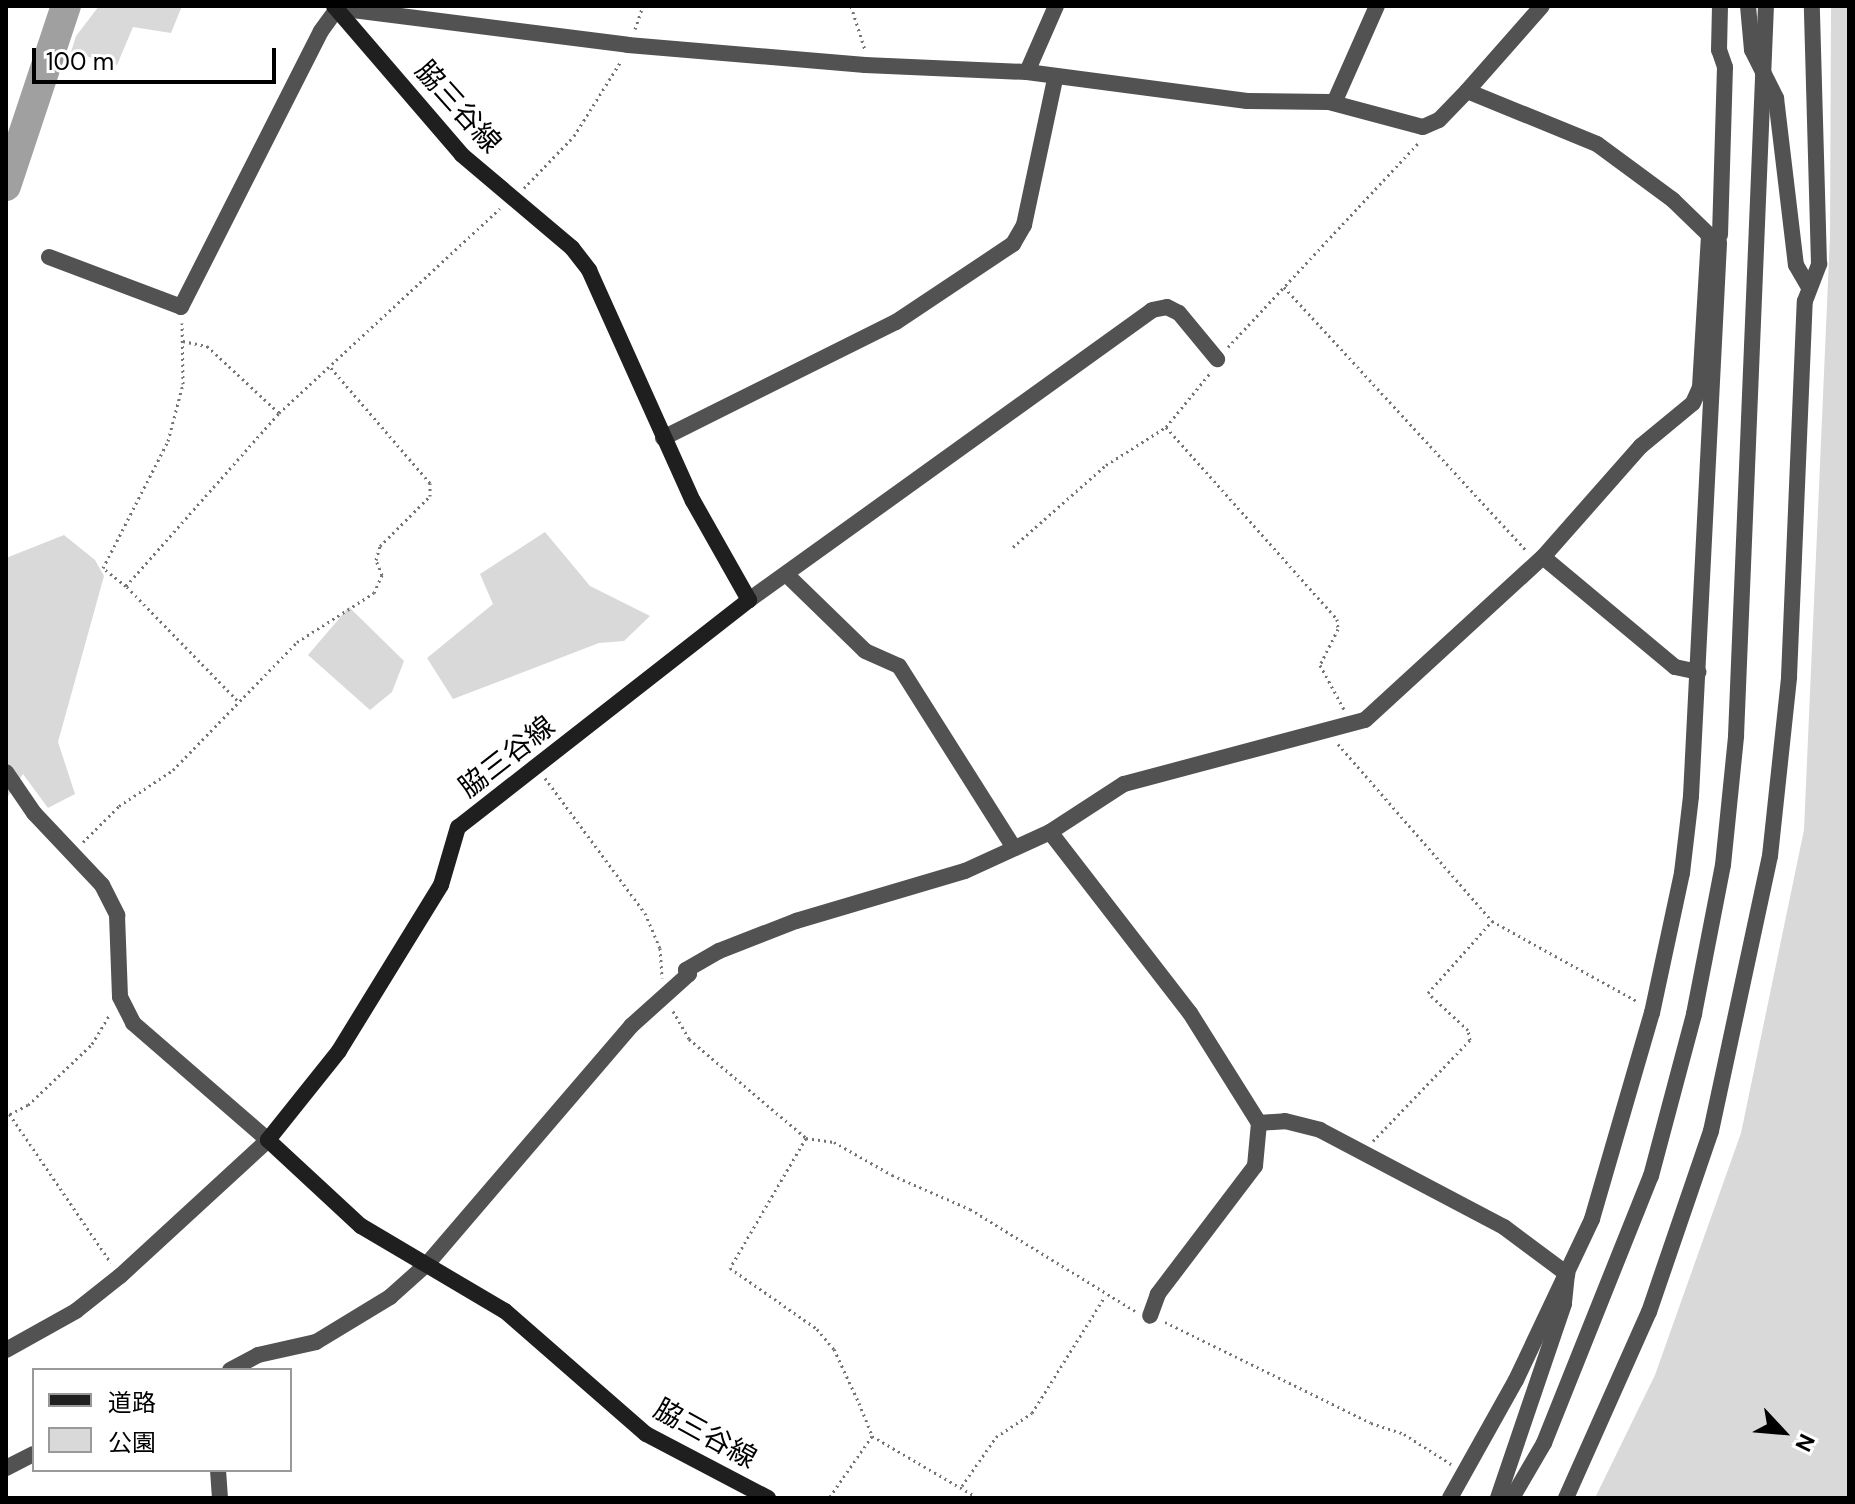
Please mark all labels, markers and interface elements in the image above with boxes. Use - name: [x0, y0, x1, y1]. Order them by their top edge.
- scale bar: [36, 32, 280, 82]
- text: 100 m: [46, 46, 114, 77]
- street label: 脇三谷線: [408, 54, 508, 160]
- street label: 脇三谷線: [453, 709, 561, 805]
- legend: [32, 1368, 292, 1472]
- text: 道路: [108, 1387, 156, 1418]
- street label: 脇三谷線: [648, 1392, 762, 1476]
- north arrow: [1743, 1392, 1823, 1472]
- text: 公園: [108, 1427, 156, 1458]
- text: N: [1788, 1429, 1822, 1456]

